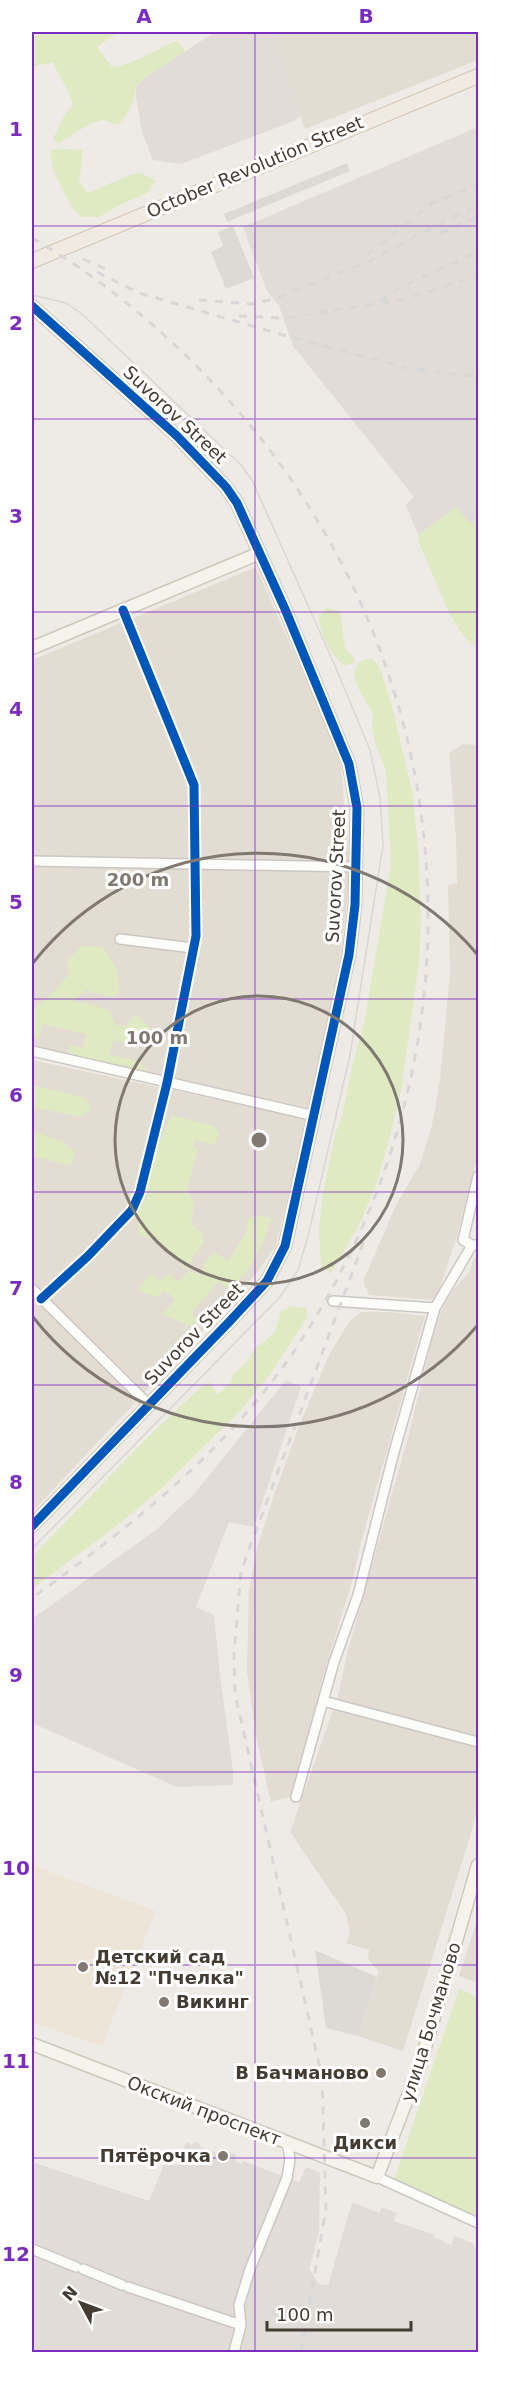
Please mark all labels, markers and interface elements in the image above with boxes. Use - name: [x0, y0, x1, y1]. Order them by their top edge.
- text: A: [136, 4, 152, 28]
- text: B: [358, 4, 374, 28]
- street label: October Revolution Street: [143, 111, 366, 222]
- text: 1: [9, 117, 23, 141]
- text: 2: [9, 311, 23, 335]
- street label: Suvorov Street: [119, 361, 231, 468]
- text: 3: [9, 504, 23, 528]
- text: 4: [9, 697, 23, 721]
- street label: Suvorov Street: [322, 809, 349, 943]
- text: 200 m: [107, 869, 169, 890]
- text: 5: [9, 890, 23, 914]
- text: 100 m: [126, 1027, 188, 1048]
- text: 6: [9, 1083, 23, 1107]
- centre of rings: [249, 1130, 269, 1150]
- text: 7: [9, 1276, 23, 1300]
- street label: Suvorov Street: [140, 1278, 248, 1389]
- text: 8: [9, 1470, 23, 1494]
- text: 9: [9, 1663, 23, 1687]
- text: 10: [2, 1856, 30, 1880]
- street label: улица Бочманово: [396, 1939, 465, 2104]
- place label: Детский сад №12 "Пчелка": [95, 1946, 244, 1988]
- marker: Детский сад №12 "Пчелка": [76, 1960, 90, 1974]
- place label: Викинг: [176, 1991, 249, 2012]
- marker: Викинг: [157, 1995, 171, 2009]
- text: 11: [2, 2049, 30, 2073]
- place label: В Бачманово: [235, 2062, 369, 2083]
- marker: В Бачманово: [374, 2066, 388, 2080]
- street label: Окский проспект: [124, 2071, 284, 2150]
- marker: Дикси: [358, 2116, 372, 2130]
- place label: Дикси: [333, 2132, 397, 2153]
- place label: Пятёрочка: [100, 2145, 211, 2166]
- marker: Пятёрочка: [216, 2149, 230, 2163]
- text: 12: [2, 2242, 30, 2266]
- north arrow: [51, 2273, 111, 2333]
- text: N: [58, 2282, 82, 2305]
- scale bar: [267, 2294, 411, 2332]
- text: 100 m: [276, 2304, 334, 2325]

